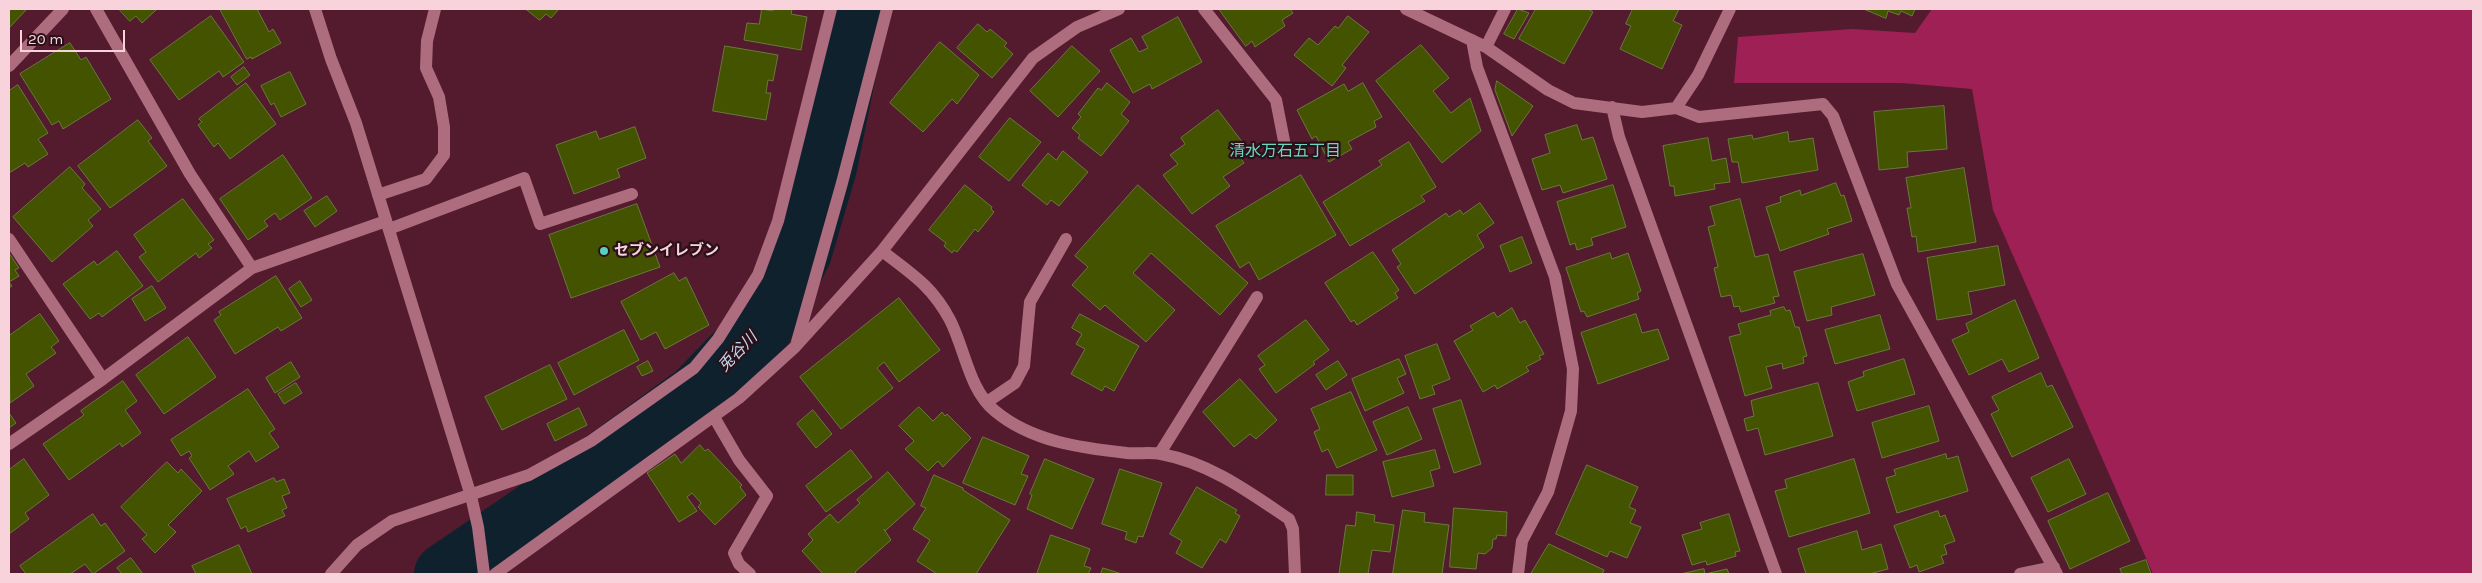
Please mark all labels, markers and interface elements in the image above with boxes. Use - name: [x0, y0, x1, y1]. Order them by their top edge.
- scale bar: [22, 20, 128, 52]
- text: 20 m: [28, 30, 63, 48]
- district label: 清水万石五丁目: [1229, 141, 1341, 161]
- place label: セブンイレブン: [614, 242, 719, 260]
- marker: セブンイレブン: [598, 245, 610, 257]
- water label: 兎谷川: [714, 328, 762, 376]

